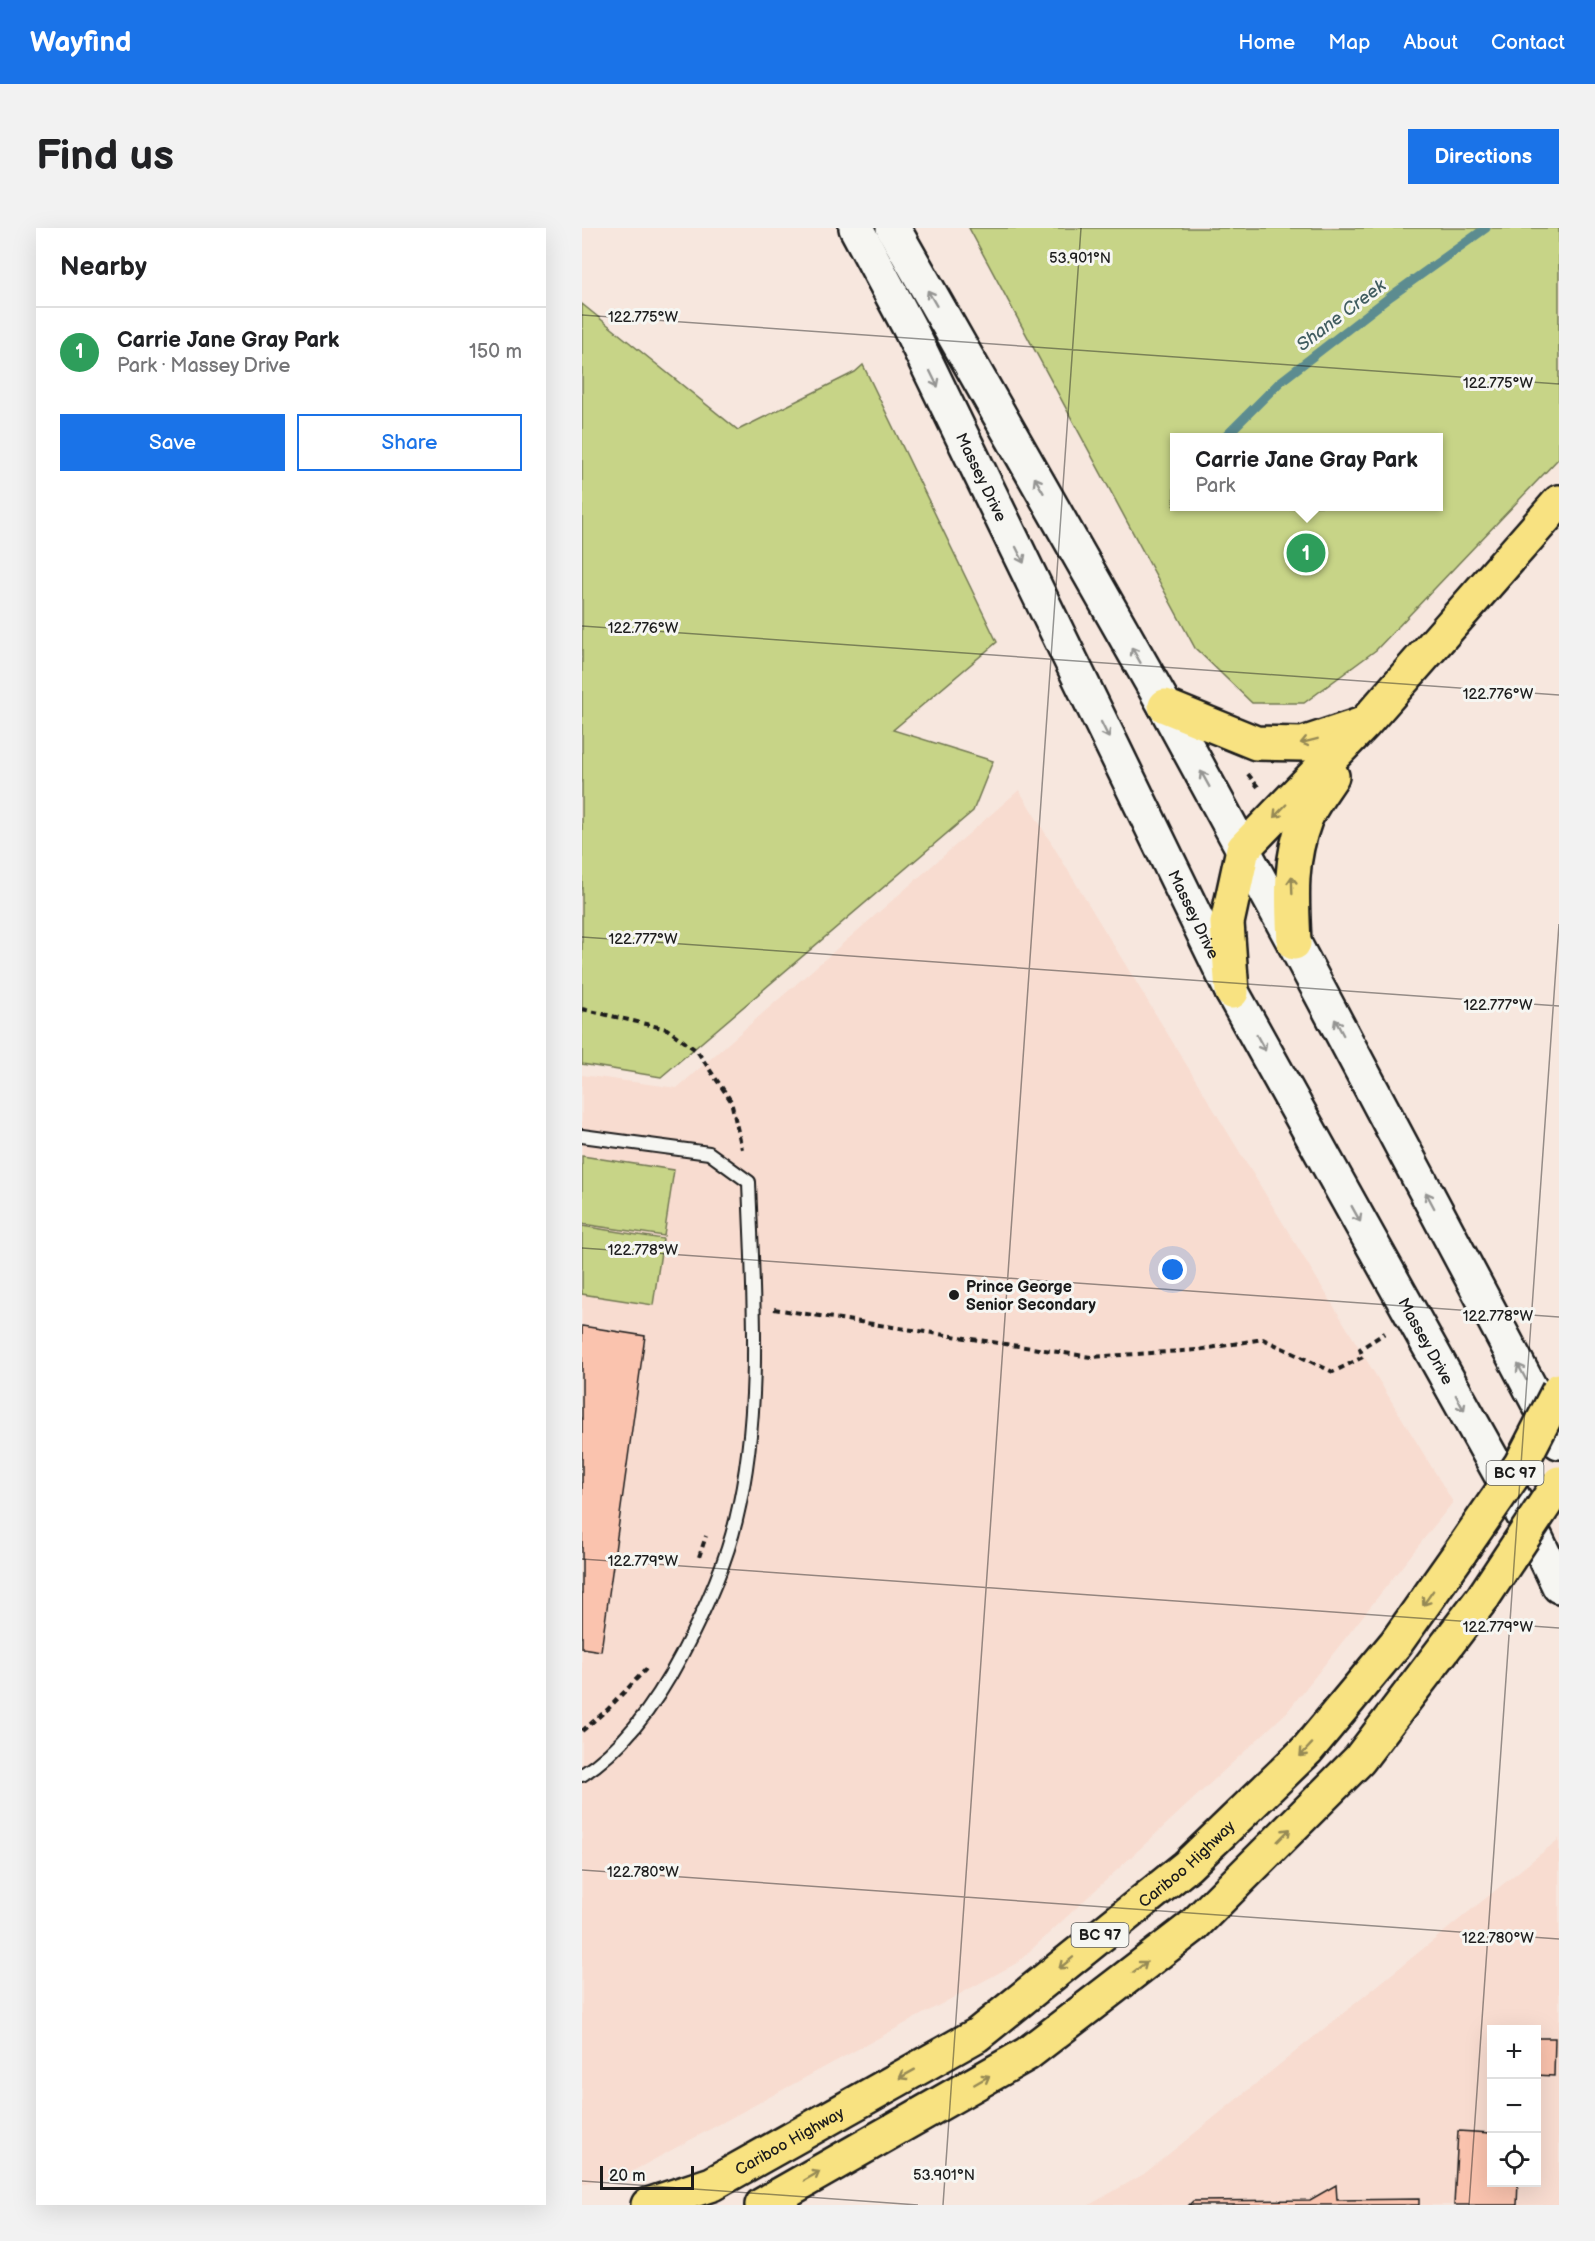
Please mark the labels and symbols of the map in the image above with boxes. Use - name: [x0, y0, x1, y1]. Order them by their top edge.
- text: 53.901°N: [1049, 249, 1111, 268]
- water label: Shane Creek: [1293, 274, 1391, 356]
- one-way arrow: [926, 289, 938, 306]
- text: 122.775°W: [608, 308, 678, 327]
- one-way arrow: [929, 370, 941, 388]
- text: 122.775°W: [1463, 374, 1533, 393]
- street label: Massey Drive: [951, 430, 1010, 525]
- one-way arrow: [1033, 477, 1045, 494]
- pin: 1: [1286, 530, 1326, 576]
- one-way arrow: [1014, 545, 1026, 563]
- text: 122.776°W: [608, 619, 679, 638]
- one-way arrow: [1129, 647, 1141, 664]
- text: 122.776°W: [1463, 685, 1534, 704]
- one-way arrow: [1100, 721, 1111, 739]
- one-way arrow: [1300, 736, 1319, 748]
- one-way arrow: [1199, 771, 1211, 788]
- one-way arrow: [1272, 803, 1287, 818]
- street label: Massey Drive: [1163, 867, 1223, 963]
- one-way arrow: [1286, 875, 1297, 895]
- text: 122.777°W: [608, 930, 678, 949]
- text: 122.777°W: [1463, 996, 1533, 1015]
- one-way arrow: [1333, 1019, 1344, 1037]
- one-way arrow: [1255, 1034, 1267, 1051]
- one-way arrow: [1424, 1191, 1435, 1209]
- one-way arrow: [1351, 1204, 1362, 1222]
- text: 122.778°W: [608, 1241, 679, 1260]
- your location: [1158, 1255, 1187, 1284]
- place label: Prince George Senior Secondary: [966, 1278, 1097, 1315]
- marker: Prince George Senior Secondary: [947, 1288, 961, 1302]
- street label: Massey Drive: [1393, 1295, 1457, 1389]
- text: 122.778°W: [1463, 1307, 1534, 1326]
- one-way arrow: [1516, 1364, 1528, 1381]
- one-way arrow: [1455, 1393, 1466, 1411]
- road number: BC 97: [1486, 1461, 1544, 1485]
- text: 122.779°W: [608, 1552, 679, 1571]
- one-way arrow: [1422, 1590, 1434, 1606]
- text: 122.779°W: [1463, 1618, 1534, 1637]
- one-way arrow: [1299, 1743, 1313, 1758]
- street label: Cariboo Highway: [1135, 1817, 1240, 1912]
- one-way arrow: [1276, 1827, 1291, 1842]
- text: 122.780°W: [607, 1863, 679, 1882]
- road number: BC 97: [1072, 1923, 1128, 1947]
- text: 122.780°W: [1462, 1929, 1534, 1948]
- one-way arrow: [1058, 1957, 1074, 1970]
- one-way arrow: [1132, 1960, 1148, 1973]
- one-way arrow: [898, 2069, 915, 2081]
- one-way arrow: [973, 2073, 990, 2085]
- street label: Cariboo Highway: [732, 2103, 848, 2180]
- scale bar: [600, 2163, 694, 2190]
- text: 53.901°N: [913, 2166, 975, 2185]
- one-way arrow: [803, 2170, 821, 2181]

